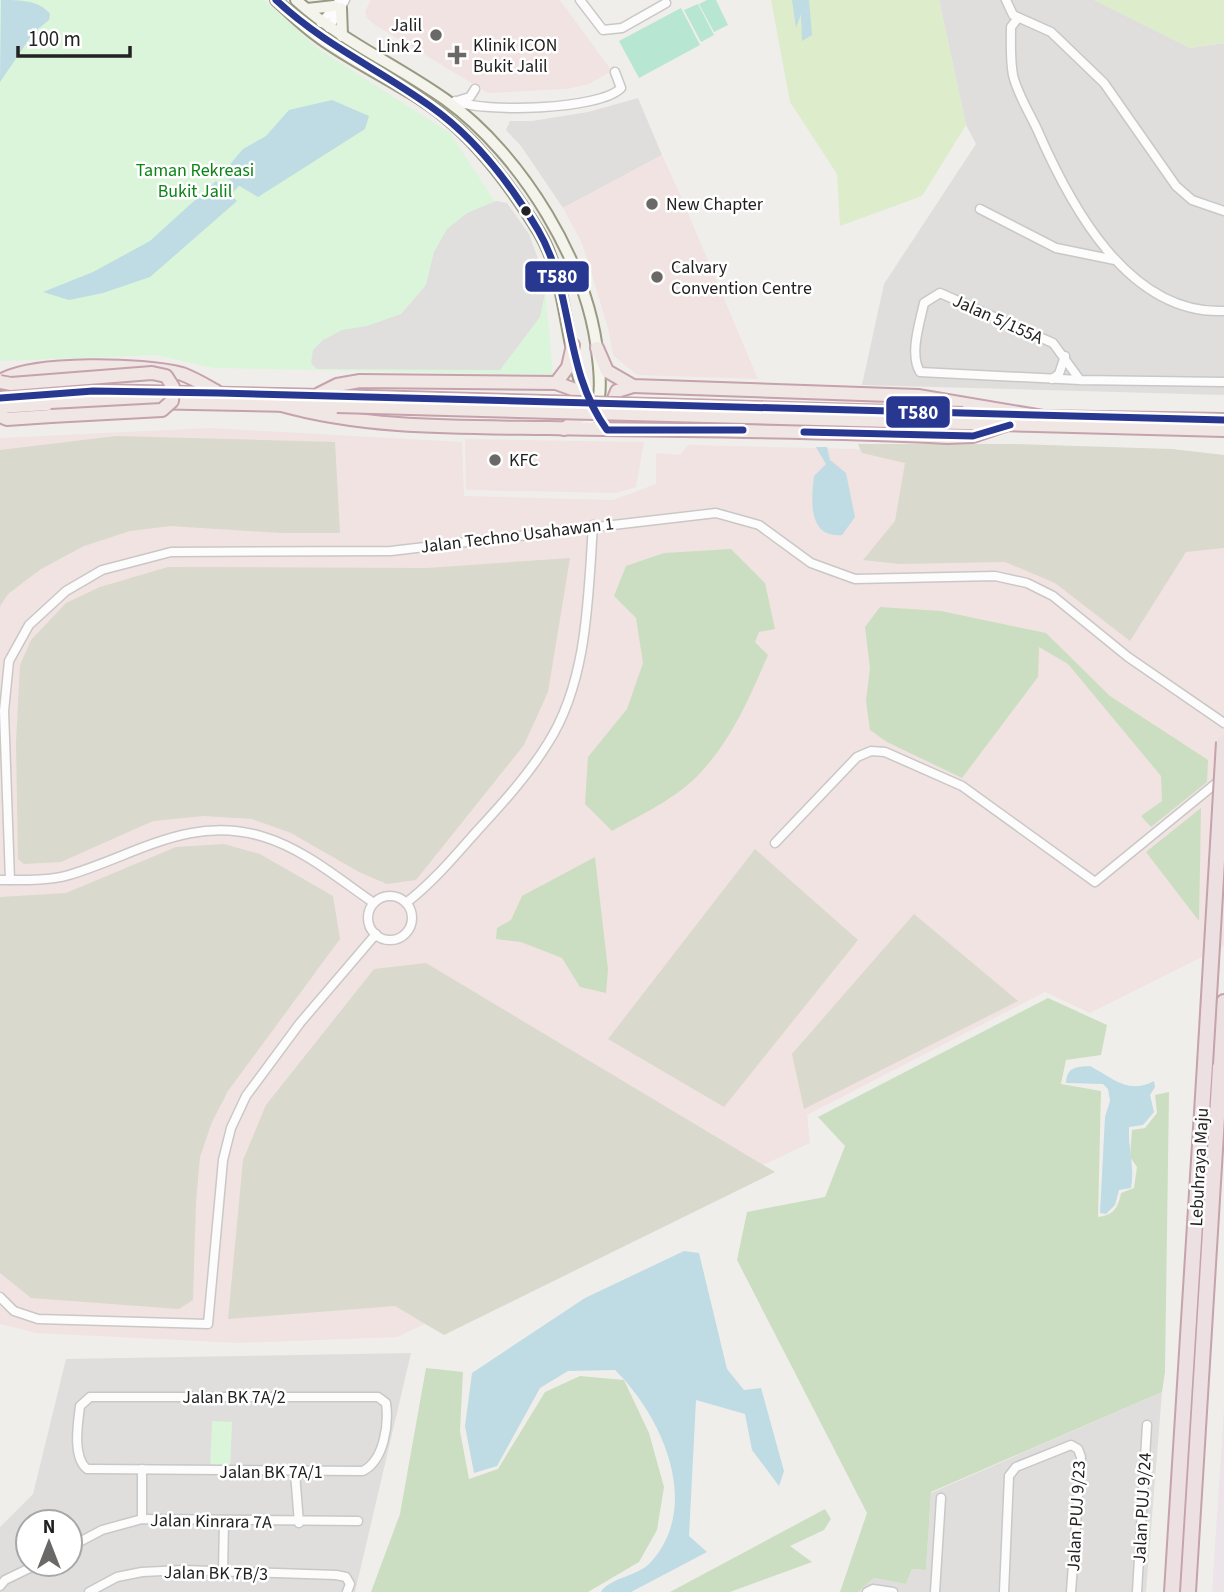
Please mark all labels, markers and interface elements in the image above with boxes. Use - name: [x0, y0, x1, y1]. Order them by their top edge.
- place label: Jalil Link 2: [378, 13, 422, 59]
- scale bar: [18, 14, 130, 58]
- text: 100 m: [28, 24, 81, 54]
- marker: Jalil Link 2: [428, 27, 444, 43]
- place label: Klinik ICON Bukit Jalil: [473, 33, 557, 79]
- marker: Klinik ICON Bukit Jalil: [447, 45, 467, 65]
- park label: Taman Rekreasi Bukit Jalil: [136, 158, 254, 204]
- place label: New Chapter: [666, 192, 764, 217]
- marker: New Chapter: [644, 196, 660, 212]
- unlabelled marker: [519, 204, 533, 218]
- place label: Calvary Convention Centre: [671, 255, 812, 301]
- line badge: T580: [524, 260, 590, 293]
- text: T580: [537, 264, 577, 291]
- marker: Calvary Convention Centre: [649, 269, 665, 285]
- street label: Jalan 5/155A: [949, 288, 1047, 351]
- line badge: T580: [885, 395, 951, 429]
- text: T580: [898, 400, 938, 427]
- place label: KFC: [509, 448, 538, 473]
- marker: KFC: [487, 452, 503, 468]
- street label: Jalan Techno Usahawan 1: [419, 511, 615, 560]
- street label: Lebuhraya Maju: [1184, 1107, 1215, 1227]
- street label: Jalan BK 7A/2: [182, 1385, 286, 1410]
- street label: Jalan PUJ 9/24: [1127, 1452, 1158, 1564]
- street label: Jalan BK 7A/1: [219, 1460, 323, 1485]
- street label: Jalan PUJ 9/23: [1061, 1460, 1092, 1572]
- north arrow: [14, 1508, 84, 1578]
- street label: Jalan Kinrara 7A: [150, 1508, 272, 1535]
- text: N: [43, 1514, 55, 1541]
- street label: Jalan BK 7B/3: [164, 1560, 268, 1587]

